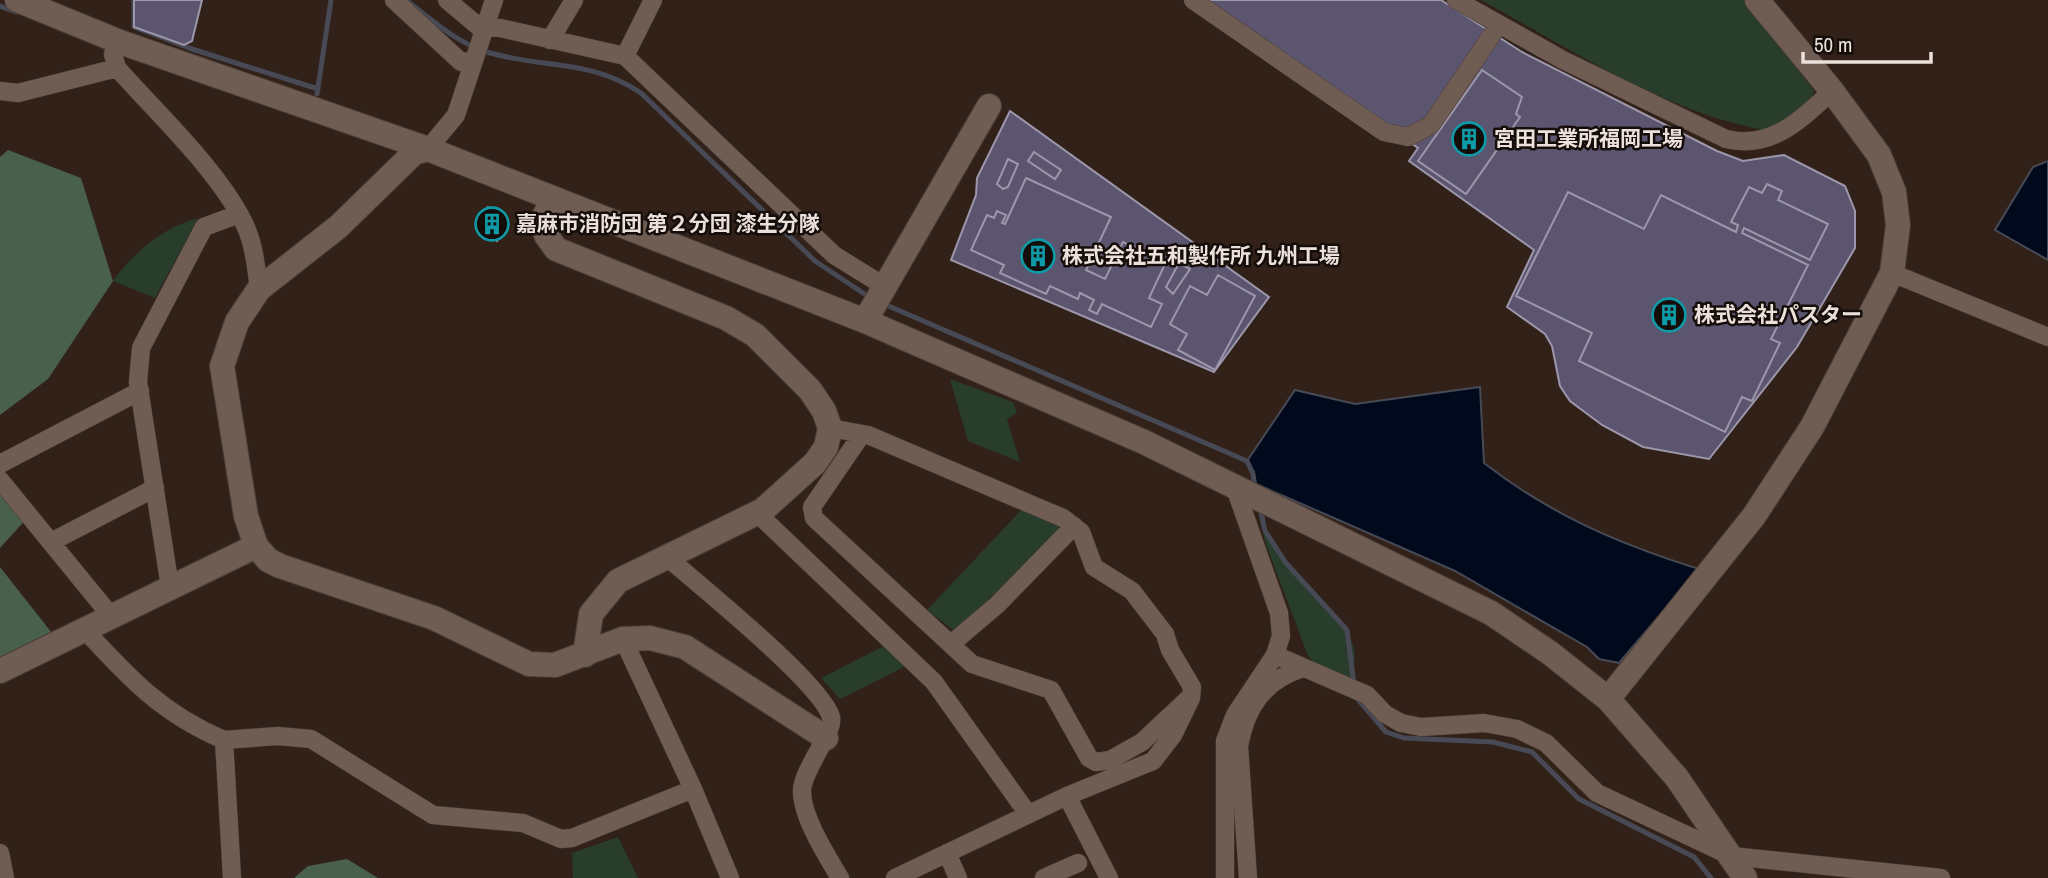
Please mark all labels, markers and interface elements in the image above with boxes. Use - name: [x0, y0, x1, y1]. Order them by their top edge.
- scale bar: [1803, 21, 1931, 65]
- text: 50 m: [1814, 30, 1852, 59]
- building icon: 宮田工業所福岡工場: [1450, 120, 1488, 158]
- place label: 宮田工業所福岡工場: [1494, 124, 1683, 153]
- building icon: 嘉麻市消防団 第２分団 漆生分隊: [473, 205, 511, 243]
- place label: 嘉麻市消防団 第２分団 漆生分隊: [516, 209, 820, 238]
- building icon: 株式会社五和製作所 九州工場: [1019, 237, 1057, 275]
- place label: 株式会社五和製作所 九州工場: [1062, 241, 1340, 270]
- building icon: 株式会社パスター: [1650, 296, 1688, 334]
- place label: 株式会社パスター: [1694, 300, 1862, 329]

